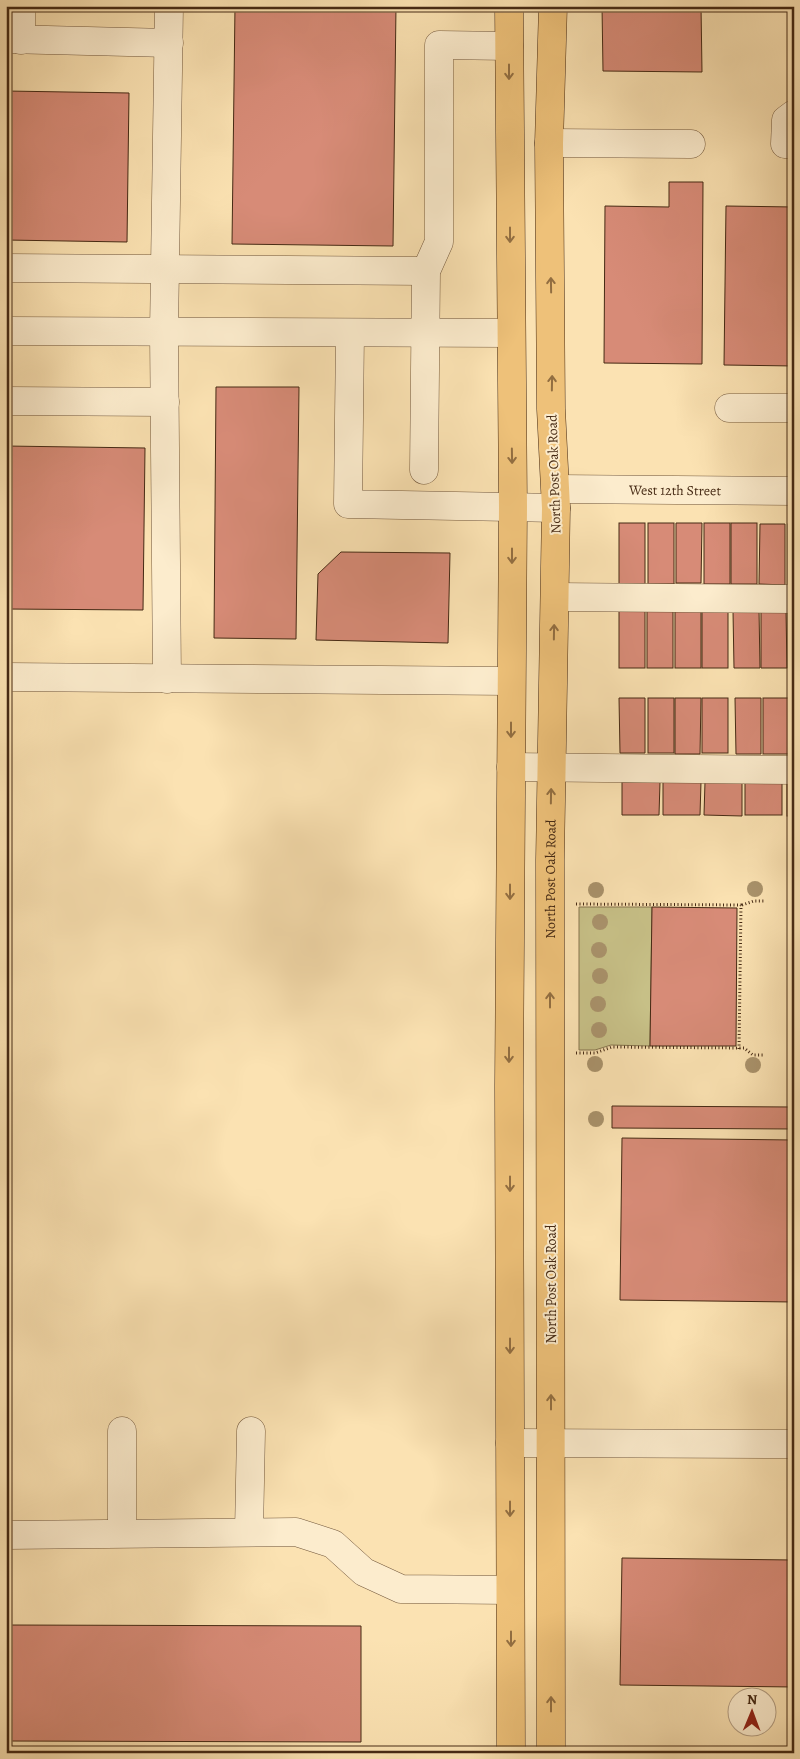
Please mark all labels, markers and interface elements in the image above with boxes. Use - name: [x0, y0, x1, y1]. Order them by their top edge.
- one-way arrow: [504, 64, 514, 80]
- one-way arrow: [505, 226, 515, 243]
- one-way arrow: [547, 277, 556, 293]
- one-way arrow: [547, 375, 556, 391]
- street label: North Post Oak Road: [542, 414, 566, 534]
- one-way arrow: [507, 448, 517, 464]
- street label: West 12th Street: [628, 480, 722, 500]
- one-way arrow: [507, 548, 517, 564]
- one-way arrow: [549, 625, 559, 641]
- one-way arrow: [506, 721, 516, 737]
- one-way arrow: [546, 789, 556, 805]
- street label: North Post Oak Road: [540, 819, 560, 939]
- one-way arrow: [505, 884, 515, 900]
- one-way arrow: [545, 993, 555, 1009]
- one-way arrow: [504, 1046, 514, 1062]
- one-way arrow: [505, 1176, 515, 1192]
- street label: North Post Oak Road: [542, 1224, 561, 1344]
- one-way arrow: [505, 1338, 515, 1354]
- one-way arrow: [546, 1394, 556, 1410]
- one-way arrow: [505, 1500, 515, 1517]
- one-way arrow: [506, 1630, 516, 1647]
- north arrow: [728, 1686, 778, 1736]
- text: N: [747, 1690, 757, 1709]
- one-way arrow: [546, 1696, 556, 1712]

